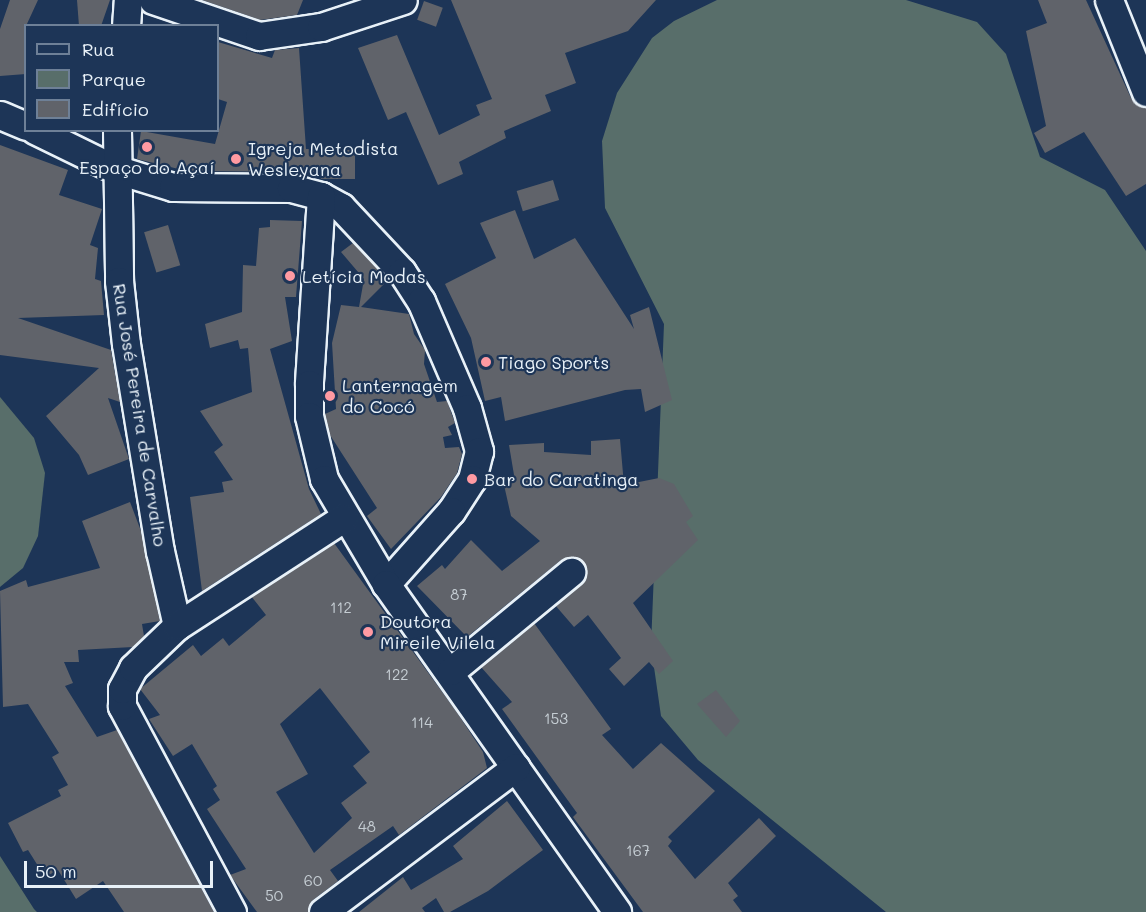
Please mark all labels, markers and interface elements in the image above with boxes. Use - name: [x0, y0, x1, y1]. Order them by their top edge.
- legend: [24, 24, 219, 132]
- text: Rua: [82, 37, 115, 61]
- text: Parque: [82, 67, 146, 91]
- text: Edifício: [82, 97, 149, 121]
- place label: Igreja Metodista Wesleyana: [248, 138, 398, 180]
- marker: Espaço do Açaí: [140, 140, 154, 154]
- marker: Igreja Metodista Wesleyana: [229, 152, 243, 166]
- place label: Espaço do Açaí: [79, 156, 215, 178]
- place label: Letícia Modas: [302, 265, 426, 287]
- marker: Letícia Modas: [283, 269, 297, 283]
- street label: Rua José Pereira de Carvalho: [109, 282, 171, 548]
- place label: Tiago Sports: [498, 351, 609, 373]
- marker: Tiago Sports: [479, 355, 493, 369]
- place label: Lanternagem do Cocó: [342, 375, 458, 418]
- marker: Lanternagem do Cocó: [323, 389, 337, 403]
- place label: Bar do Caratinga: [484, 468, 638, 490]
- marker: Bar do Caratinga: [465, 472, 479, 486]
- house number: 87: [450, 586, 468, 604]
- house number: 112: [330, 599, 352, 617]
- place label: Doutora Mireile Vilela: [380, 611, 495, 654]
- marker: Doutora Mireile Vilela: [361, 625, 375, 639]
- house number: 122: [385, 666, 409, 684]
- house number: 153: [544, 710, 568, 728]
- house number: 114: [411, 714, 433, 732]
- house number: 48: [358, 818, 376, 836]
- house number: 167: [626, 842, 650, 860]
- scale bar: [27, 849, 216, 887]
- text: 50 m: [35, 859, 77, 883]
- house number: 60: [304, 872, 322, 890]
- house number: 50: [265, 887, 283, 905]

